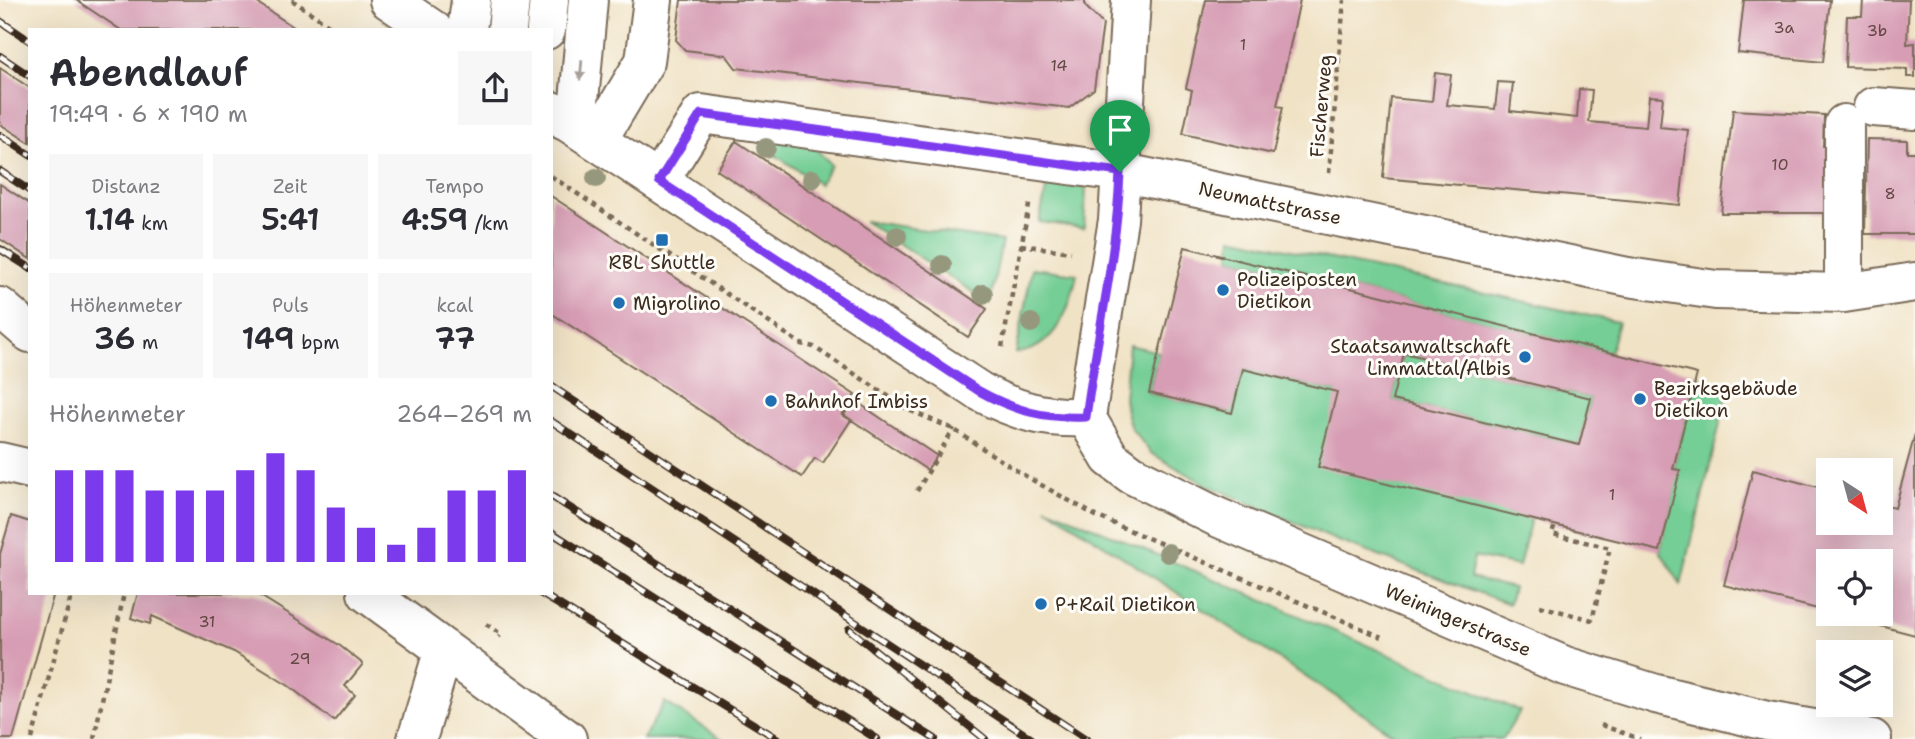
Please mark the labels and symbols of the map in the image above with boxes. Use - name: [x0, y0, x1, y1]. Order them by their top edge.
- house number: 3a: [1774, 17, 1794, 38]
- house number: 3b: [1867, 20, 1887, 41]
- house number: 1: [1240, 34, 1246, 55]
- street label: Fischerweg: [1304, 54, 1338, 158]
- house number: 14: [1050, 55, 1068, 76]
- one-way arrow: [576, 59, 587, 81]
- pin: [1090, 100, 1150, 172]
- house number: 10: [1771, 154, 1789, 175]
- street label: Neumattstrasse: [1196, 176, 1344, 230]
- house number: 8: [1884, 183, 1896, 204]
- marker: RBL Shuttle: [654, 232, 670, 248]
- place label: RBL Shuttle: [609, 250, 715, 275]
- place label: Polizeiposten Dietikon: [1237, 267, 1357, 314]
- marker: Polizeiposten Dietikon: [1215, 282, 1231, 298]
- place label: Migrolino: [633, 291, 721, 316]
- marker: Migrolino: [611, 295, 627, 311]
- place label: Staatsanwaltschaft Limmattal/Albis: [1330, 334, 1511, 381]
- marker: Staatsanwaltschaft Limmattal/Albis: [1517, 349, 1533, 365]
- place label: Bezirksgebäude Dietikon: [1654, 376, 1798, 423]
- place label: Bahnhof Imbiss: [785, 389, 928, 414]
- marker: Bezirksgebäude Dietikon: [1632, 391, 1648, 407]
- marker: Bahnhof Imbiss: [763, 393, 779, 409]
- north arrow: [1816, 458, 1894, 536]
- house number: 1: [1609, 484, 1615, 505]
- street label: Weiningerstrasse: [1381, 578, 1535, 662]
- place label: P+Rail Dietikon: [1055, 592, 1196, 617]
- marker: P+Rail Dietikon: [1033, 596, 1049, 612]
- house number: 31: [198, 611, 216, 632]
- house number: 29: [289, 648, 311, 669]

